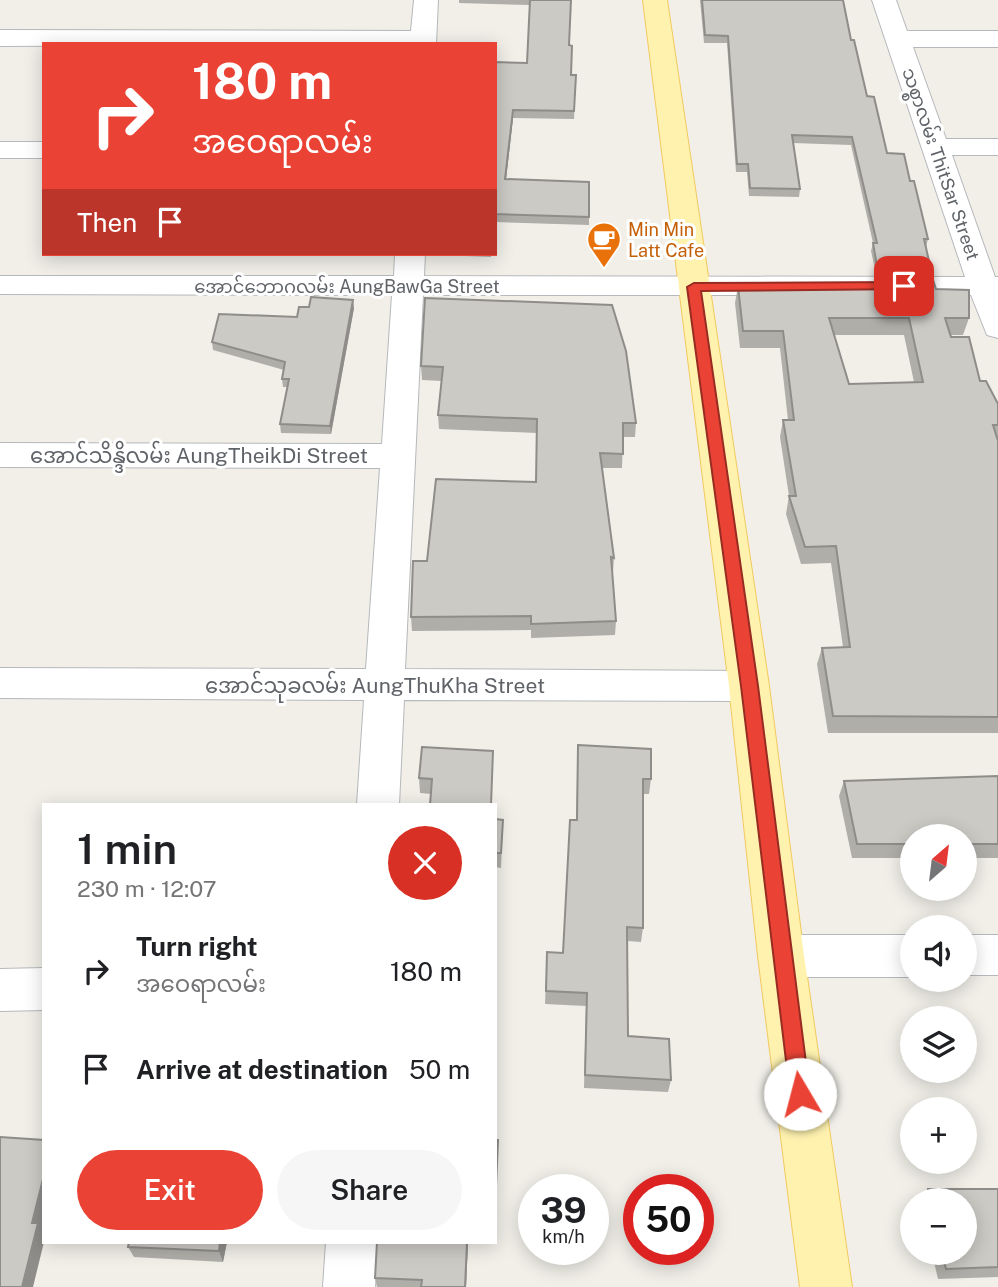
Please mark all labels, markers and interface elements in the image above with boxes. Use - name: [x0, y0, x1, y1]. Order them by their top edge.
- text: 180 m: [192, 52, 332, 110]
- street label: သစ္စာလမ်း ThitSar Street: [893, 64, 986, 265]
- icon: right: [77, 70, 168, 161]
- text: အဝေရာလမ်း: [192, 123, 373, 160]
- icon: arrive: [151, 203, 189, 241]
- text: Then: [77, 207, 137, 238]
- place label: Min Min Latt Cafe: [628, 219, 704, 261]
- cafe icon: Min Min Latt Cafe: [585, 220, 623, 269]
- pin: [874, 256, 934, 316]
- icon: arrive: [885, 267, 923, 305]
- street label: အောင်ဘောဂလမ်း AungBawGa Street: [194, 274, 500, 297]
- street label: အောင်သိန္ဒိလမ်း AungTheikDi Street: [30, 440, 368, 473]
- street label: အောင်သုခလမ်း AungThuKha Street: [205, 670, 545, 703]
- text: 1 min: [77, 824, 177, 873]
- north arrow: [900, 824, 976, 901]
- map controls: [900, 824, 977, 1265]
- button: close: [388, 826, 462, 900]
- text: 230 m · 12:07: [77, 875, 217, 902]
- button: sound: [900, 915, 977, 992]
- text: Turn right: [136, 931, 258, 962]
- icon: right: [77, 952, 115, 990]
- text: 180 m: [390, 956, 462, 987]
- text: အဝေရာလမ်း: [136, 970, 266, 997]
- button: layers: [900, 1006, 977, 1083]
- icon: arrive: [77, 1050, 115, 1088]
- text: Arrive at destination: [136, 1054, 388, 1085]
- text: 50 m: [409, 1054, 470, 1085]
- position arrow: [763, 1057, 837, 1131]
- button: +: [900, 1097, 977, 1174]
- button: Exit: [77, 1150, 263, 1230]
- button: Share: [277, 1150, 462, 1230]
- speed limit sign: 50: [623, 1174, 714, 1265]
- button: −: [900, 1188, 977, 1265]
- text: 39: [540, 1190, 587, 1231]
- text: km/h: [542, 1226, 585, 1247]

